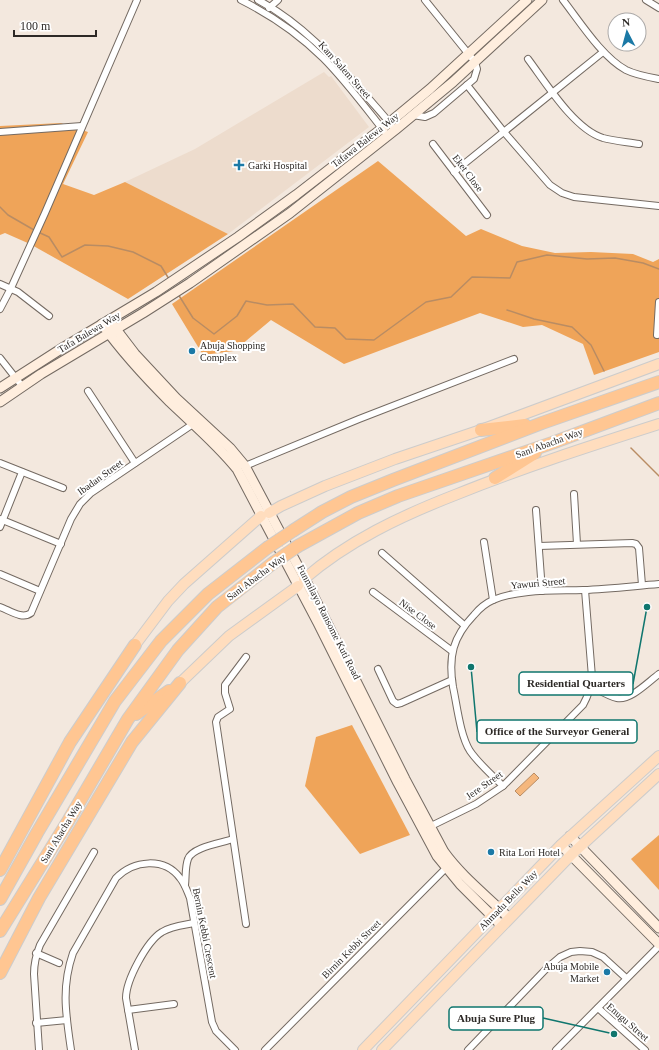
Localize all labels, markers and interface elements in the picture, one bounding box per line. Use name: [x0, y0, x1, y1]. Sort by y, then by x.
scale bar: [14, 12, 96, 38]
north arrow: [607, 12, 647, 52]
text: N: [621, 16, 631, 28]
text: 100 m: [20, 19, 51, 33]
street label: Kam Salem Street: [317, 39, 374, 101]
street label: Tafawa Balewa Way: [329, 110, 401, 170]
street label: Eket Close: [450, 152, 486, 194]
marker: Garki Hospital: [233, 159, 245, 171]
place label: Garki Hospital: [248, 160, 307, 171]
street label: Tafa Balewa Way: [56, 309, 122, 355]
place label: Abuja Shopping Complex: [200, 340, 265, 363]
marker: Abuja Shopping Complex: [187, 346, 197, 356]
street label: Sani Abacha Way: [514, 426, 584, 460]
street label: Ibadan Street: [75, 457, 125, 497]
street label: Sani Abacha Way: [224, 551, 288, 603]
street label: Funmilayo Ransome Kuti Road: [295, 563, 363, 681]
street label: Yawuri Street: [510, 575, 566, 591]
street label: Nise Close: [397, 596, 439, 632]
callout: Residential Quarters: [519, 672, 633, 695]
text: Residential Quarters: [527, 677, 626, 689]
callout: Office of the Surveyor General: [477, 720, 637, 743]
text: Office of the Surveyor General: [485, 725, 629, 737]
street label: Jere Street: [464, 768, 505, 802]
street label: Sani Abacha Way: [38, 799, 84, 865]
marker: Rita Lori Hotel: [486, 847, 496, 857]
place label: Rita Lori Hotel: [499, 847, 560, 858]
street label: Ahmadu Bello Way: [477, 868, 539, 932]
street label: Bernin Kebbi Crescent: [191, 887, 219, 979]
street label: Birnin Kebbi Street: [319, 917, 383, 981]
place label: Abuja Mobile Market: [543, 961, 600, 984]
marker: Abuja Mobile Market: [602, 967, 612, 977]
street label: Enugu Street: [605, 1001, 651, 1043]
callout: Abuja Sure Plug: [449, 1007, 543, 1030]
text: Abuja Sure Plug: [457, 1012, 536, 1024]

